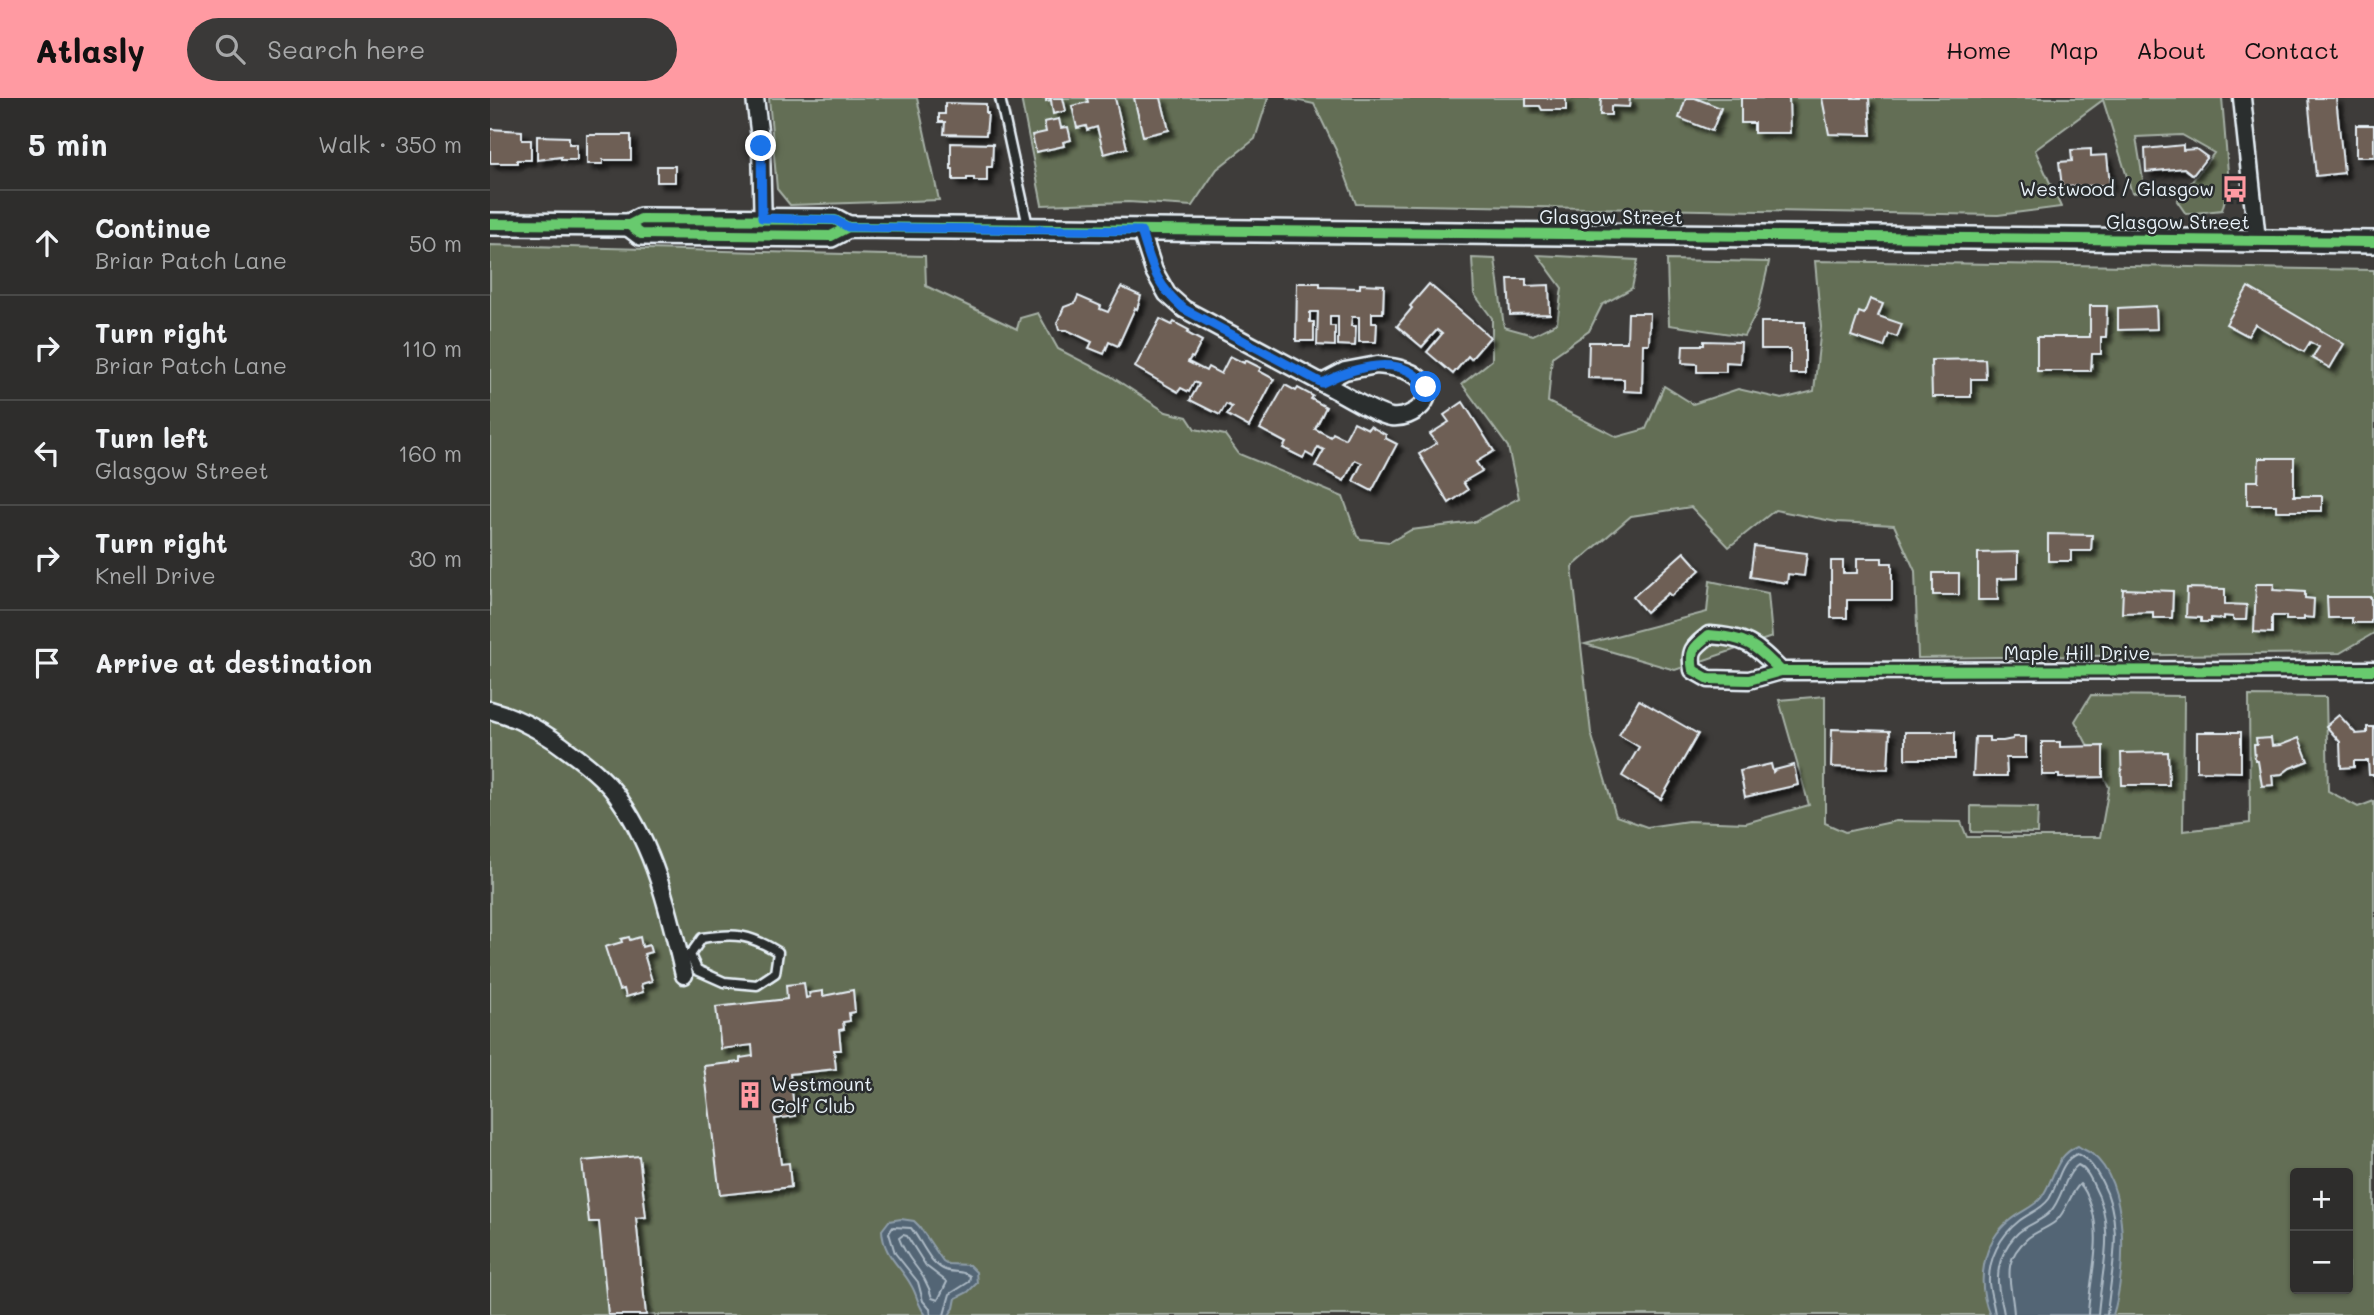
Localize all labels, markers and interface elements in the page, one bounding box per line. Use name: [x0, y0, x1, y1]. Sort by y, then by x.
search box: [187, 18, 677, 81]
text: Atlasly: [35, 28, 145, 71]
icon: search: [211, 30, 249, 68]
text: Search here: [267, 32, 425, 66]
text: Home: [1946, 34, 2011, 65]
text: Map: [2049, 34, 2098, 65]
text: About: [2136, 34, 2206, 65]
text: Contact: [2244, 34, 2339, 65]
text: 5 min: [28, 124, 108, 164]
text: Walk · 350 m: [318, 129, 462, 159]
route end: [745, 130, 776, 161]
bus stop icon: Westwood / Glasgow: [2220, 174, 2250, 204]
place label: Westwood / Glasgow: [2020, 176, 2214, 201]
street label: Glasgow Street: [1539, 204, 1683, 229]
street label: Glasgow Street: [2106, 209, 2250, 234]
text: Continue: [95, 211, 211, 245]
icon: ahead: [28, 224, 66, 262]
text: 50 m: [409, 228, 462, 258]
text: Briar Patch Lane: [95, 245, 287, 275]
text: Turn right: [95, 316, 228, 350]
icon: right: [28, 329, 66, 367]
text: 110 m: [402, 333, 462, 363]
text: Briar Patch Lane: [95, 350, 287, 380]
route start: [1410, 371, 1441, 402]
text: Turn left: [95, 421, 208, 455]
icon: left: [28, 434, 66, 472]
text: 160 m: [398, 438, 462, 468]
text: Glasgow Street: [95, 455, 269, 485]
text: Turn right: [95, 526, 228, 560]
icon: right: [28, 539, 66, 577]
text: 30 m: [409, 543, 462, 573]
text: Knell Drive: [95, 560, 216, 590]
street label: Maple Hill Drive: [2004, 640, 2150, 665]
icon: arrive: [28, 644, 66, 682]
text: Arrive at destination: [95, 646, 372, 680]
place label: Westmount Golf Club: [771, 1071, 873, 1118]
building icon: Westmount Golf Club: [735, 1080, 765, 1110]
map controls: [2290, 1168, 2353, 1294]
button: +: [2290, 1168, 2353, 1231]
button: −: [2290, 1231, 2353, 1294]

